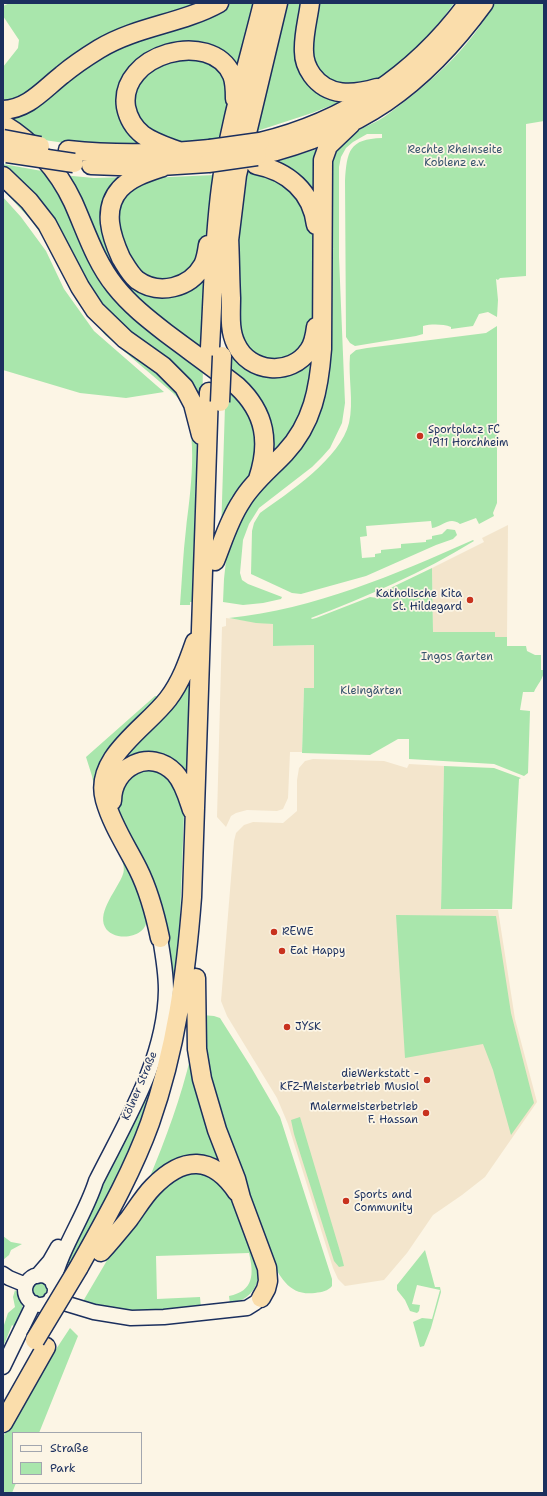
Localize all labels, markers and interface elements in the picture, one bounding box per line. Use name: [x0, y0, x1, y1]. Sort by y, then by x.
park label: Rechte Rheinseite Koblenz e.v.: [408, 143, 502, 169]
place label: Sportplatz FC 1911 Horchheim: [428, 423, 508, 449]
marker: Sportplatz FC 1911 Horchheim: [415, 431, 425, 441]
place label: Katholische Kita St. Hildegard: [376, 587, 462, 613]
marker: Katholische Kita St. Hildegard: [465, 595, 475, 605]
park label: Ingos Garten: [421, 650, 493, 664]
park label: Kleingärten: [340, 684, 402, 698]
place label: REWE: [282, 925, 314, 939]
marker: REWE: [269, 927, 279, 937]
place label: Eat Happy: [290, 944, 345, 958]
marker: Eat Happy: [277, 946, 287, 956]
place label: JYSK: [295, 1020, 321, 1034]
marker: JYSK: [282, 1022, 292, 1032]
street label: Kölner Straße: [120, 1049, 160, 1123]
place label: dieWerkstatt - KFZ-Meisterbetrieb Musiol: [280, 1067, 419, 1093]
marker: dieWerkstatt - KFZ-Meisterbetrieb Musiol: [422, 1075, 432, 1085]
place label: Malermeisterbetrieb F. Hassan: [310, 1100, 418, 1126]
marker: Malermeisterbetrieb F. Hassan: [421, 1108, 431, 1118]
place label: Sports and Community: [354, 1188, 413, 1214]
marker: Sports and Community: [341, 1196, 351, 1206]
legend: [12, 1432, 142, 1484]
text: Straße: [50, 1440, 89, 1456]
text: Park: [50, 1460, 76, 1476]

